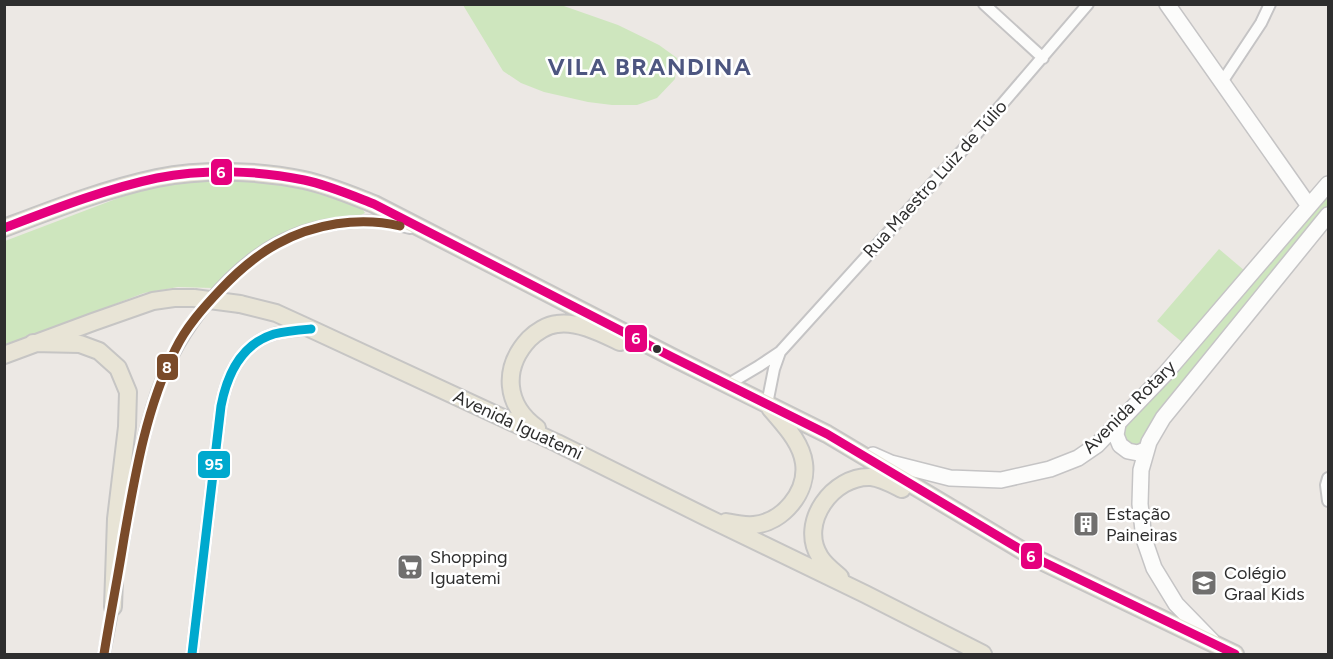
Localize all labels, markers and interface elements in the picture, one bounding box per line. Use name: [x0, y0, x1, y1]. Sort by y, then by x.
district label: VILA BRANDINA: [548, 52, 752, 81]
street label: Rua Maestro Luiz de Túlio: [858, 96, 1012, 262]
line badge: 6: [210, 158, 233, 186]
text: 6: [216, 163, 226, 182]
line badge: 6: [624, 324, 648, 353]
text: 6: [631, 329, 641, 348]
unlabelled marker: [651, 343, 663, 355]
line badge: 8: [156, 353, 179, 381]
street label: Avenida Rotary: [1078, 356, 1180, 458]
text: 8: [162, 358, 172, 377]
street label: Avenida Iguatemi: [450, 385, 586, 465]
line badge: 95: [197, 450, 231, 479]
text: 95: [205, 455, 223, 474]
place label: Estação Paineiras: [1106, 503, 1177, 546]
building icon: Estação Paineiras: [1071, 509, 1101, 539]
line badge: 6: [1020, 542, 1043, 570]
place label: Shopping Iguatemi: [430, 546, 508, 589]
text: 6: [1026, 547, 1036, 566]
supermarket icon: Shopping Iguatemi: [395, 552, 425, 582]
place label: Colégio Graal Kids: [1224, 562, 1305, 605]
school or university icon: Colégio Graal Kids: [1189, 568, 1219, 598]

